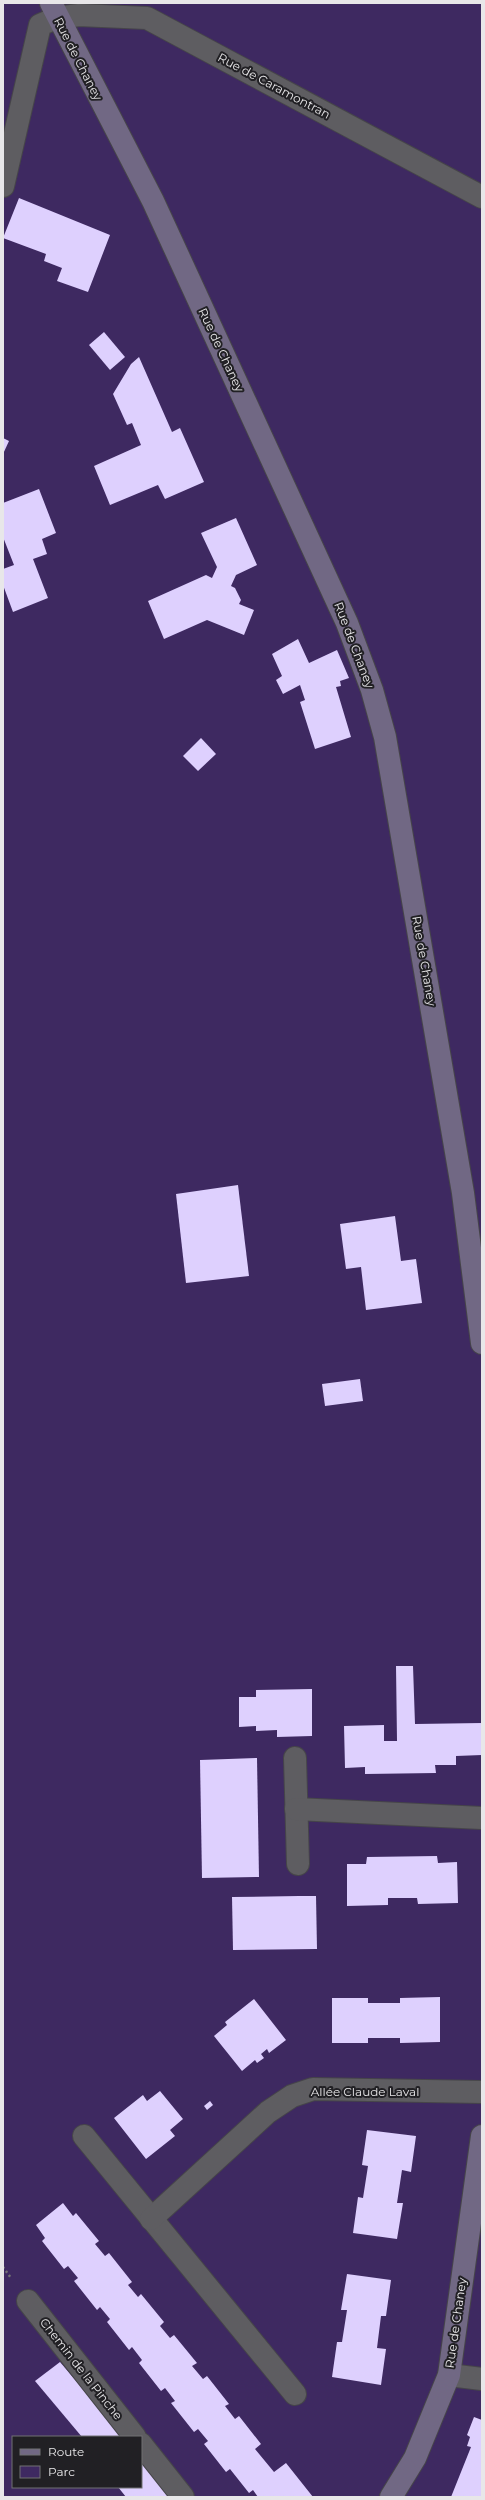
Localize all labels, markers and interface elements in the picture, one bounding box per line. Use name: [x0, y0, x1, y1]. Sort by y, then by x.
street label: Rue de Chaney: [51, 15, 106, 103]
street label: Rue de Caramontran: [215, 50, 333, 122]
street label: Rue de Chaney: [195, 305, 248, 395]
street label: Rue de Chaney: [331, 600, 378, 691]
street label: Rue de Chaney: [409, 915, 440, 1008]
street label: Allée Claude Laval: [311, 2084, 419, 2099]
street label: Rue de Chaney: [442, 2276, 469, 2369]
street label: Chemin de la Pinche: [37, 2315, 126, 2423]
legend: [12, 2436, 142, 2488]
text: Route: [48, 2444, 84, 2459]
text: Parc: [48, 2464, 75, 2479]

